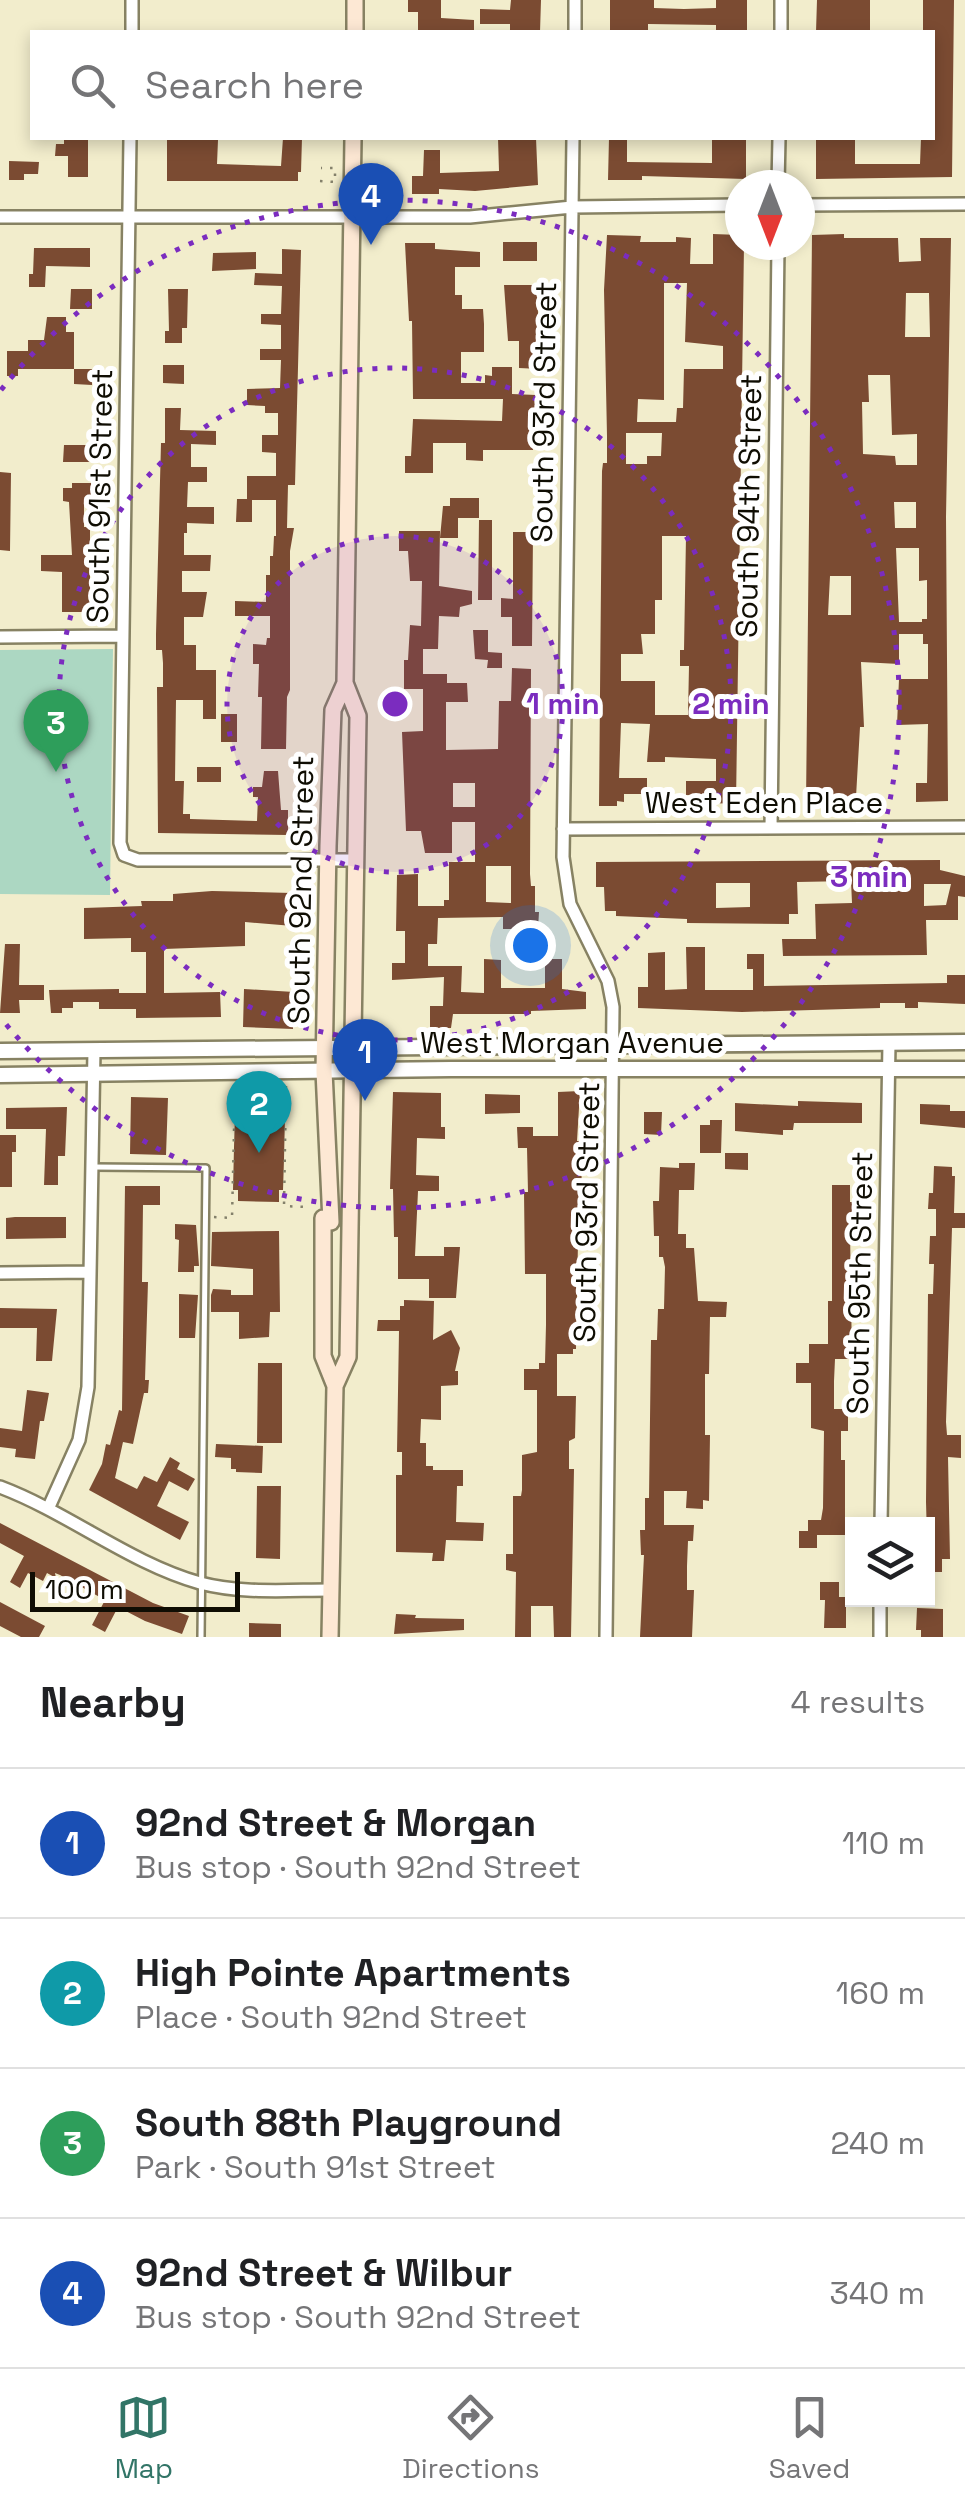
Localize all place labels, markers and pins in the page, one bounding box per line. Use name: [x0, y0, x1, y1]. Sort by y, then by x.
pin: 4: [338, 162, 404, 245]
centre of rings: [377, 686, 413, 722]
pin: 3: [23, 690, 88, 772]
pin: 1: [332, 1018, 398, 1101]
pin: 2: [226, 1070, 292, 1153]

